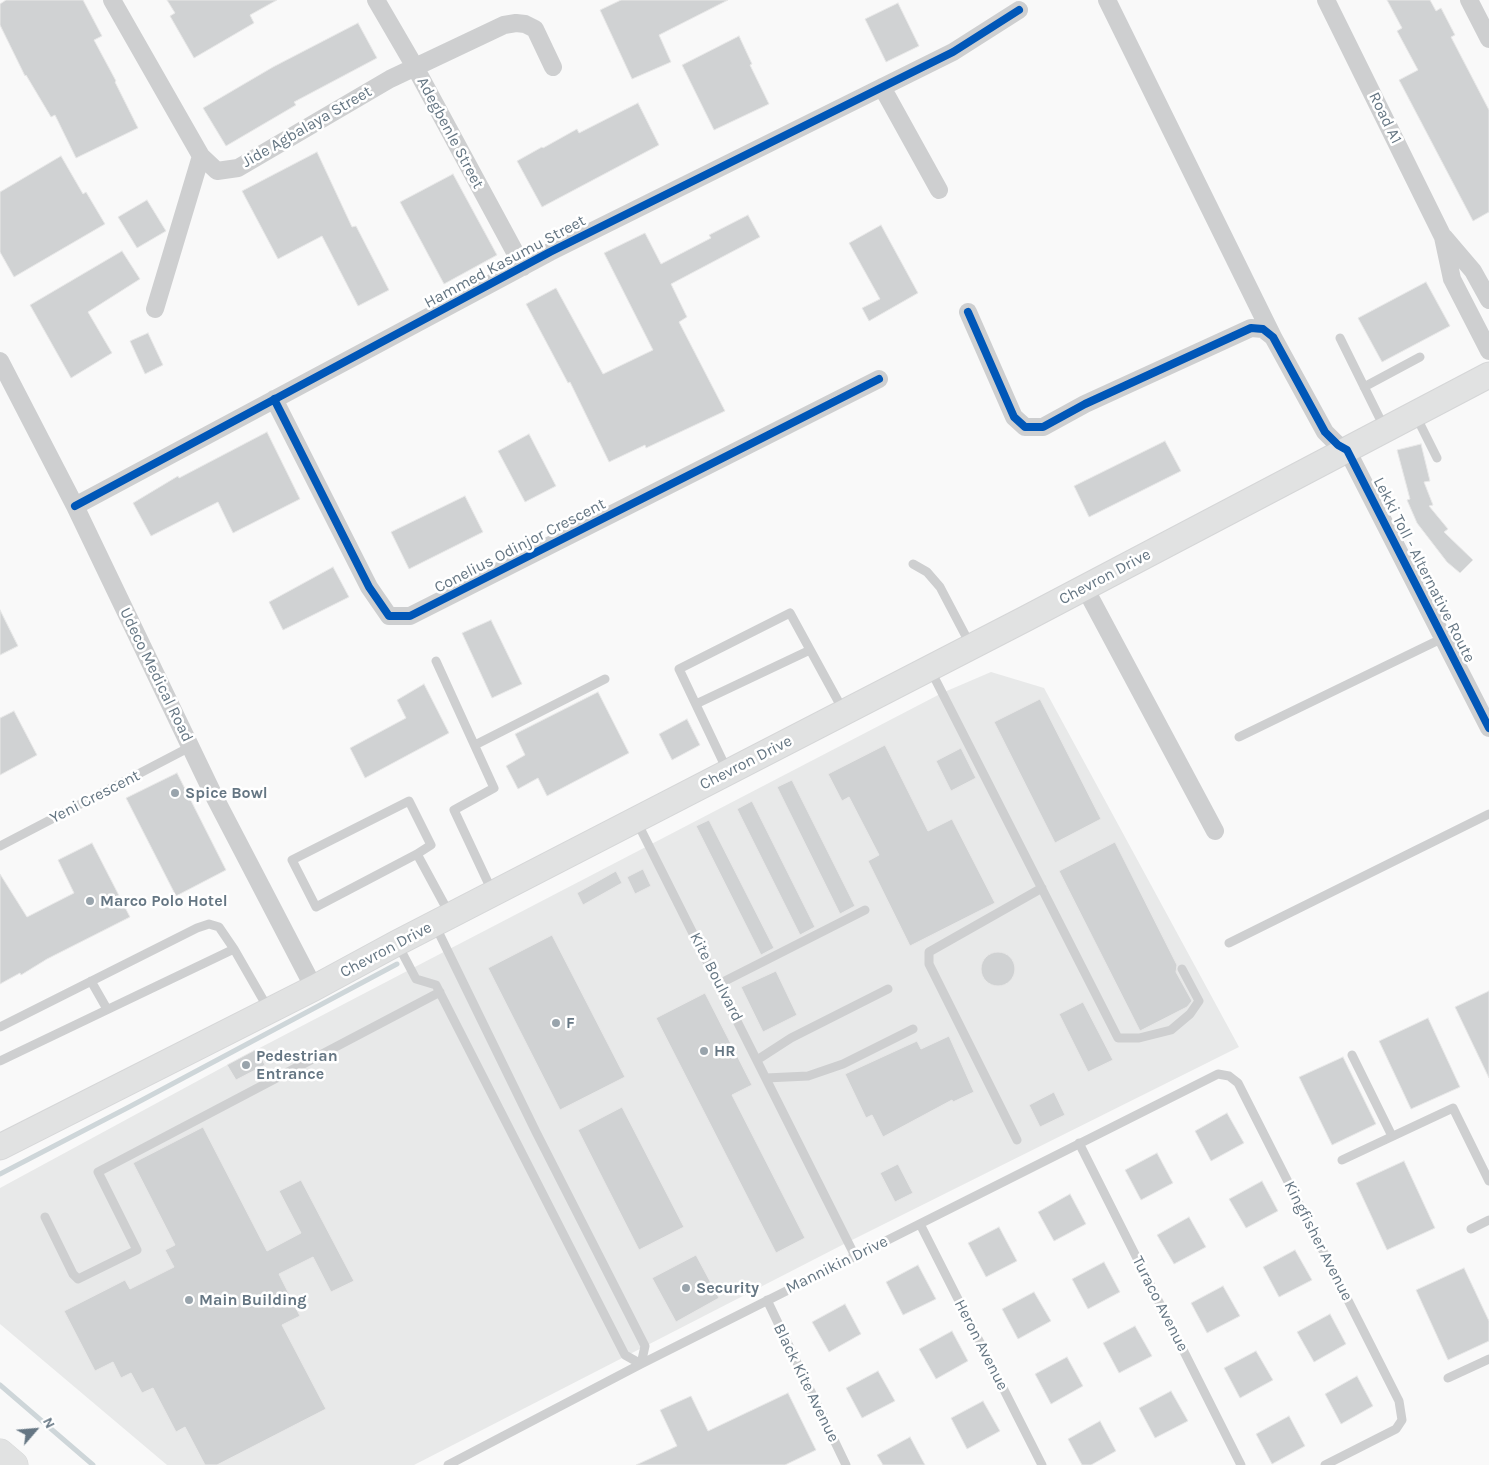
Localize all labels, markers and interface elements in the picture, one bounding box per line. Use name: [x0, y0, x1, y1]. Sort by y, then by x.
street label: Adegbenle Street: [412, 74, 488, 192]
street label: Jide Agbalaya Street: [239, 82, 375, 172]
street label: Road A1: [1364, 89, 1406, 147]
street label: Hammed Kasumu Street: [421, 211, 589, 313]
street label: Lekki Toll - Alternative Route: [1369, 474, 1479, 666]
street label: Conelius Odinjor Crescent: [431, 494, 609, 598]
street label: Chevron Drive: [1056, 545, 1154, 609]
street label: Udeco Medical Road: [115, 605, 197, 745]
street label: Chevron Drive: [697, 732, 795, 794]
street label: Yeni Crescent: [47, 766, 143, 828]
place label: Spice Bowl: [185, 783, 268, 803]
marker: Spice Bowl: [169, 787, 181, 799]
place label: Marco Polo Hotel: [100, 891, 228, 911]
marker: Marco Polo Hotel: [84, 895, 96, 907]
street label: Chevron Drive: [337, 918, 435, 982]
street label: Kite Boulvard: [685, 929, 747, 1025]
place label: F: [566, 1013, 575, 1033]
marker: F: [550, 1017, 562, 1029]
place label: HR: [714, 1041, 736, 1061]
marker: HR: [698, 1045, 710, 1057]
place label: Pedestrian Entrance: [256, 1046, 338, 1084]
marker: Pedestrian Entrance: [240, 1059, 252, 1071]
street label: Kingfisher Avenue: [1279, 1178, 1357, 1304]
street label: Mannikin Drive: [783, 1232, 891, 1298]
street label: Turaco Avenue: [1128, 1253, 1192, 1355]
place label: Security: [696, 1278, 759, 1298]
marker: Security: [680, 1282, 692, 1294]
place label: Main Building: [199, 1290, 306, 1310]
marker: Main Building: [183, 1294, 195, 1306]
street label: Heron Avenue: [950, 1296, 1012, 1394]
street label: Black Kite Avenue: [769, 1321, 843, 1445]
north arrow: [10, 1405, 60, 1455]
text: N: [39, 1415, 59, 1431]

